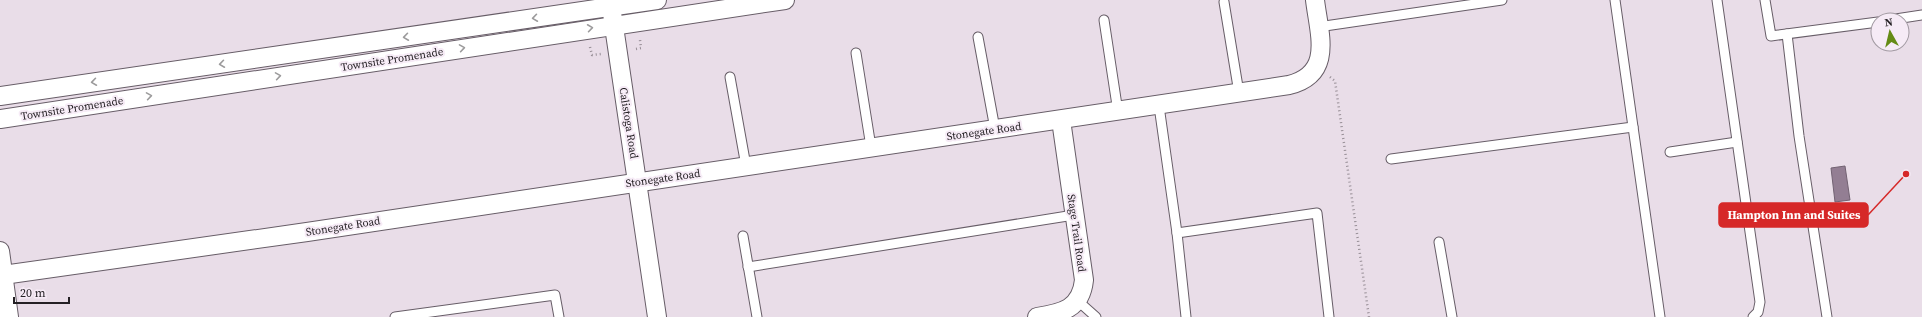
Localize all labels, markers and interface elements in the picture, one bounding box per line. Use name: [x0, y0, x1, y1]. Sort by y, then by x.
north arrow: [1870, 12, 1910, 52]
one-way arrow: [532, 13, 538, 22]
text: N: [1884, 15, 1894, 31]
one-way arrow: [587, 24, 593, 33]
one-way arrow: [403, 32, 409, 41]
street label: Townsite Promenade: [340, 44, 445, 75]
one-way arrow: [458, 44, 465, 53]
one-way arrow: [219, 59, 225, 68]
one-way arrow: [275, 73, 281, 81]
one-way arrow: [91, 77, 97, 86]
street label: Calistoga Road: [615, 86, 642, 161]
one-way arrow: [146, 92, 152, 101]
street label: Townsite Promenade: [20, 93, 125, 124]
street label: Stonegate Road: [946, 119, 1023, 144]
street label: Stonegate Road: [625, 166, 702, 191]
street label: Stage Trail Road: [1064, 193, 1090, 274]
callout: Hampton Inn and Suites: [1719, 203, 1868, 227]
text: Hampton Inn and Suites: [1727, 207, 1861, 223]
street label: Stonegate Road: [305, 213, 382, 240]
scale bar: [14, 279, 69, 305]
text: 20 m: [20, 285, 46, 301]

